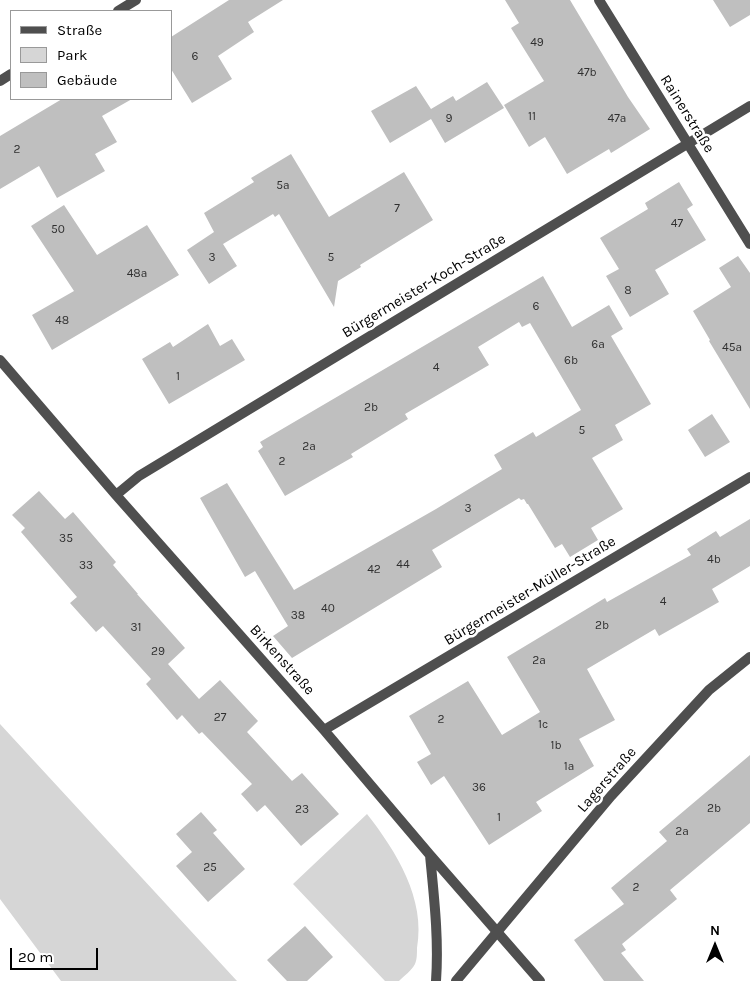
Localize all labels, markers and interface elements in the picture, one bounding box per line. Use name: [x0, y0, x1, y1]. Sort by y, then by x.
legend: [10, 10, 172, 100]
text: Straße: [57, 21, 102, 39]
house number: 49: [530, 36, 544, 50]
text: Park: [57, 46, 87, 64]
house number: 6: [192, 50, 198, 64]
house number: 47b: [577, 66, 597, 80]
text: Gebäude: [57, 71, 117, 89]
street label: Rainerstraße: [656, 72, 718, 156]
house number: 11: [528, 110, 536, 124]
house number: 9: [446, 112, 452, 126]
house number: 47a: [608, 112, 626, 126]
house number: 2: [14, 143, 20, 157]
house number: 5a: [276, 179, 290, 193]
house number: 7: [394, 202, 400, 216]
house number: 47: [671, 217, 683, 231]
house number: 50: [51, 223, 65, 237]
street label: Bürgermeister-Koch-Straße: [339, 230, 509, 342]
house number: 3: [208, 251, 216, 265]
house number: 5: [328, 251, 334, 265]
house number: 48a: [127, 267, 147, 281]
house number: 8: [624, 284, 632, 298]
house number: 6: [533, 300, 539, 314]
house number: 48: [55, 314, 69, 328]
house number: 6a: [591, 338, 605, 352]
house number: 45a: [722, 341, 742, 355]
house number: 6b: [564, 354, 578, 368]
house number: 4: [433, 361, 439, 375]
house number: 1: [176, 370, 180, 384]
house number: 2b: [364, 401, 378, 415]
house number: 5: [579, 424, 585, 438]
house number: 2a: [302, 440, 316, 454]
house number: 2: [279, 455, 285, 469]
house number: 3: [464, 502, 472, 516]
house number: 35: [59, 532, 73, 546]
street label: Bürgermeister-Müller-Straße: [441, 533, 619, 649]
house number: 4b: [707, 553, 721, 567]
house number: 44: [396, 558, 410, 572]
house number: 33: [79, 559, 93, 573]
house number: 42: [367, 563, 381, 577]
house number: 4: [660, 595, 666, 609]
house number: 40: [321, 602, 335, 616]
house number: 38: [291, 609, 305, 623]
house number: 2b: [595, 619, 609, 633]
house number: 31: [130, 621, 142, 635]
street label: Birkenstraße: [246, 621, 318, 699]
house number: 29: [151, 645, 165, 659]
house number: 2a: [532, 654, 546, 668]
house number: 27: [214, 711, 226, 725]
house number: 2: [438, 713, 444, 727]
house number: 1c: [538, 718, 548, 732]
house number: 1b: [550, 739, 562, 753]
street label: Lagerstraße: [574, 744, 640, 816]
house number: 1a: [564, 760, 574, 774]
house number: 36: [472, 781, 486, 795]
house number: 2b: [707, 802, 721, 816]
house number: 23: [295, 803, 309, 817]
house number: 1: [497, 811, 501, 825]
house number: 2a: [675, 825, 689, 839]
house number: 25: [203, 861, 217, 875]
house number: 2: [633, 881, 639, 895]
north arrow: [690, 921, 740, 971]
text: N: [710, 922, 720, 939]
scale bar: [12, 938, 100, 970]
text: 20 m: [18, 948, 53, 966]

